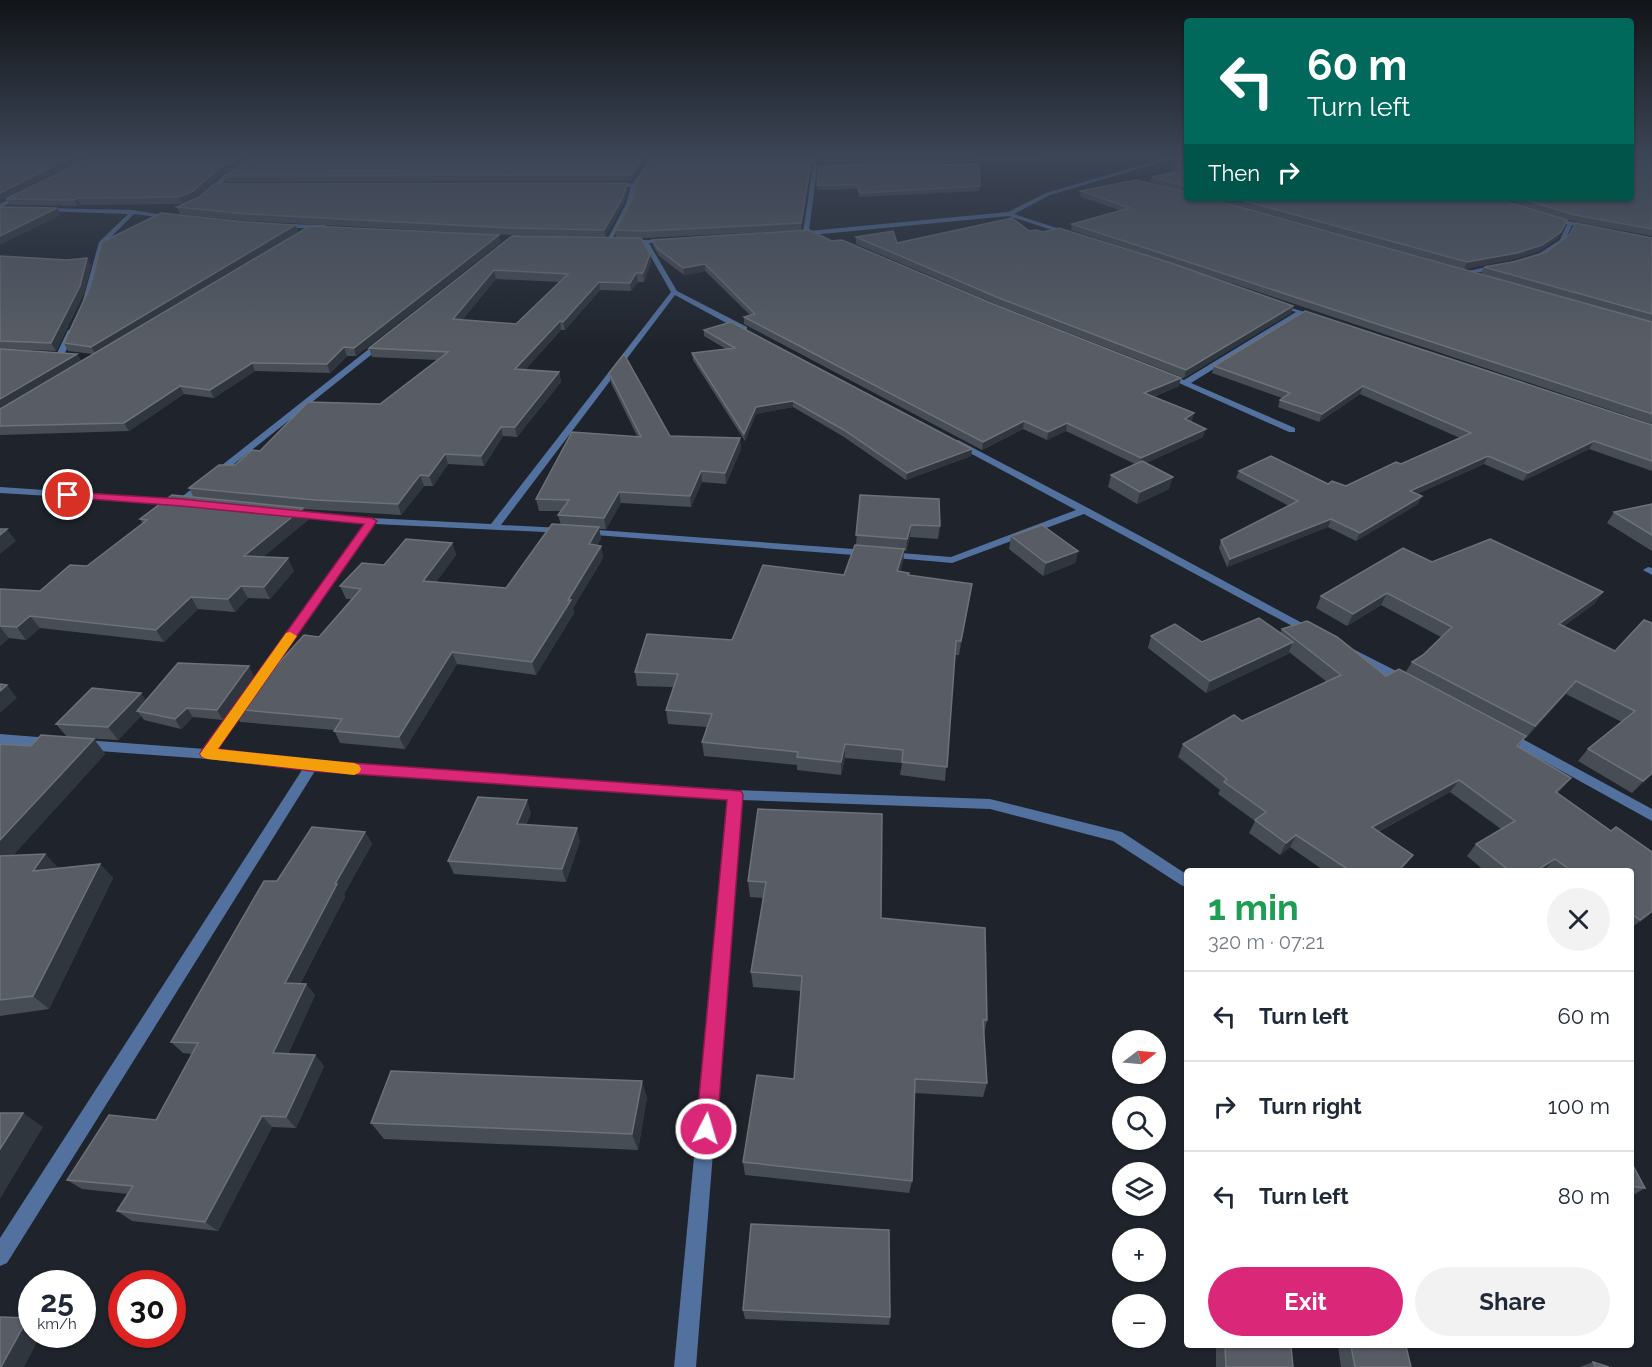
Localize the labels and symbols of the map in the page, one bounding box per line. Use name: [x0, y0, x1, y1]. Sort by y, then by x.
pin: [42, 469, 93, 520]
north arrow: [1112, 1030, 1166, 1084]
position arrow: [674, 1097, 738, 1161]
speed limit sign: 30: [108, 1270, 186, 1348]

